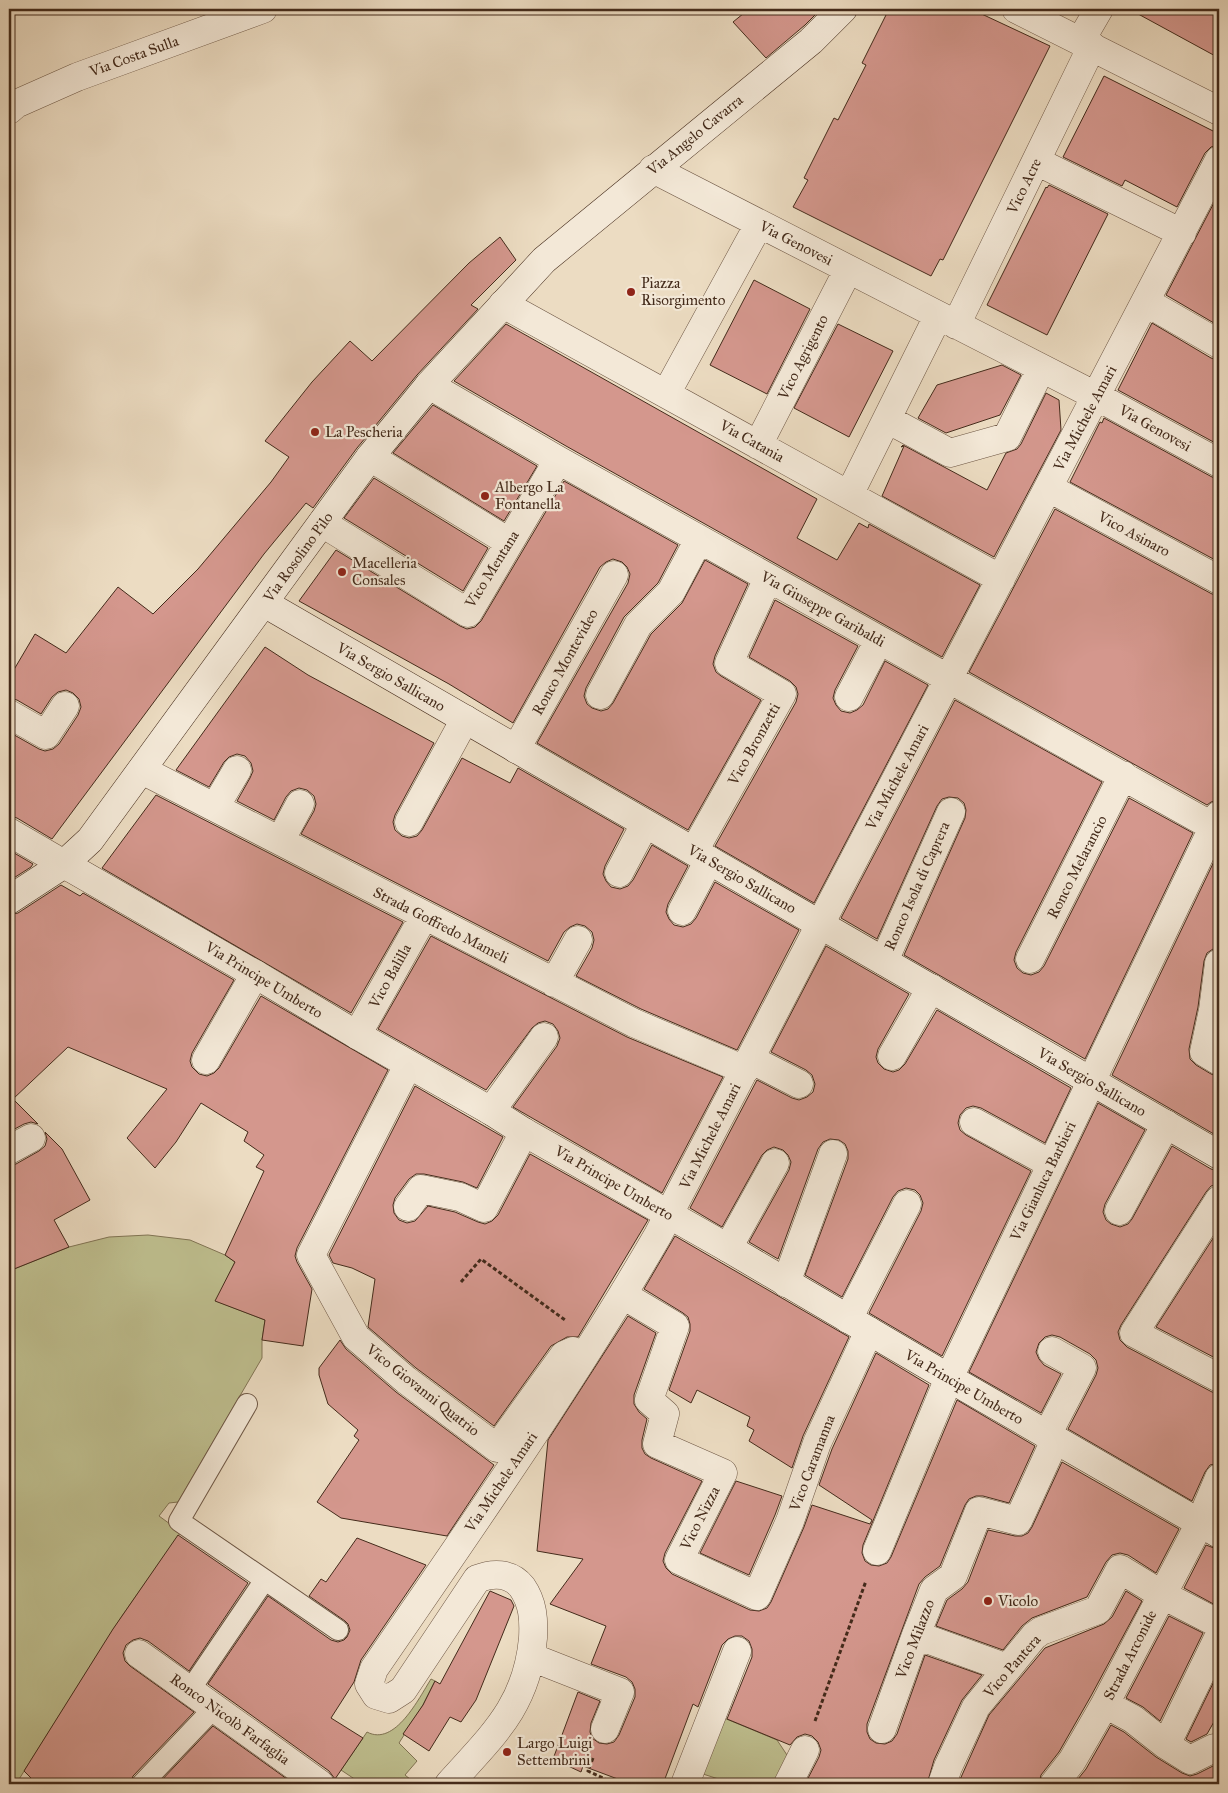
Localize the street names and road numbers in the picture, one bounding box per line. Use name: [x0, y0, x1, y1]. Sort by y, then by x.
street label: Via Costa Sulla: [86, 31, 182, 81]
street label: Via Angelo Cavarra: [643, 90, 747, 180]
street label: Vico Acre: [1002, 155, 1045, 218]
street label: Via Genovesi: [755, 216, 836, 269]
street label: Vico Agrigento: [773, 311, 832, 403]
street label: Via Michele Amari: [1049, 362, 1120, 475]
street label: Via Genovesi: [1115, 400, 1194, 455]
street label: Via Catania: [716, 415, 788, 466]
street label: Vico Asinaro: [1094, 507, 1173, 561]
street label: Via Rosolino Pilo: [259, 508, 337, 606]
street label: Vico Mentana: [461, 527, 523, 612]
street label: Via Giuseppe Garibaldi: [757, 567, 888, 651]
street label: Ronco Montevideo: [528, 605, 602, 718]
street label: Via Sergio Sallicano: [333, 638, 449, 715]
street label: Vico Bronzetti: [724, 700, 784, 789]
street label: Via Michele Amari: [861, 721, 932, 834]
street label: Ronco Melarancio: [1043, 812, 1111, 922]
street label: Ronco Isola di Caprera: [880, 818, 954, 953]
street label: Via Sergio Sallicano: [684, 840, 800, 917]
street label: Strada Goffredo Mameli: [370, 883, 512, 967]
street label: Via Principe Umberto: [201, 937, 326, 1022]
street label: Vico Balilla: [365, 940, 415, 1012]
street label: Via Sergio Sallicano: [1034, 1043, 1150, 1120]
street label: Via Michele Amari: [675, 1080, 745, 1193]
street label: Via Gianluca Barbieri: [1006, 1118, 1080, 1245]
street label: Via Principe Umberto: [551, 1141, 677, 1224]
street label: Vico Giovanni Quatrio: [362, 1340, 484, 1440]
street label: Via Principe Umberto: [901, 1345, 1027, 1428]
street label: Vico Caramanna: [785, 1412, 839, 1515]
street label: Via Michele Amari: [460, 1429, 541, 1536]
street label: Vico Nizza: [676, 1483, 724, 1554]
street label: Vico Milazzo: [891, 1597, 938, 1682]
street label: Strada Arconide: [1100, 1607, 1160, 1703]
street label: Vico Pantera: [979, 1630, 1045, 1702]
street label: Ronco Nicolò Farfaglia: [167, 1670, 294, 1769]

